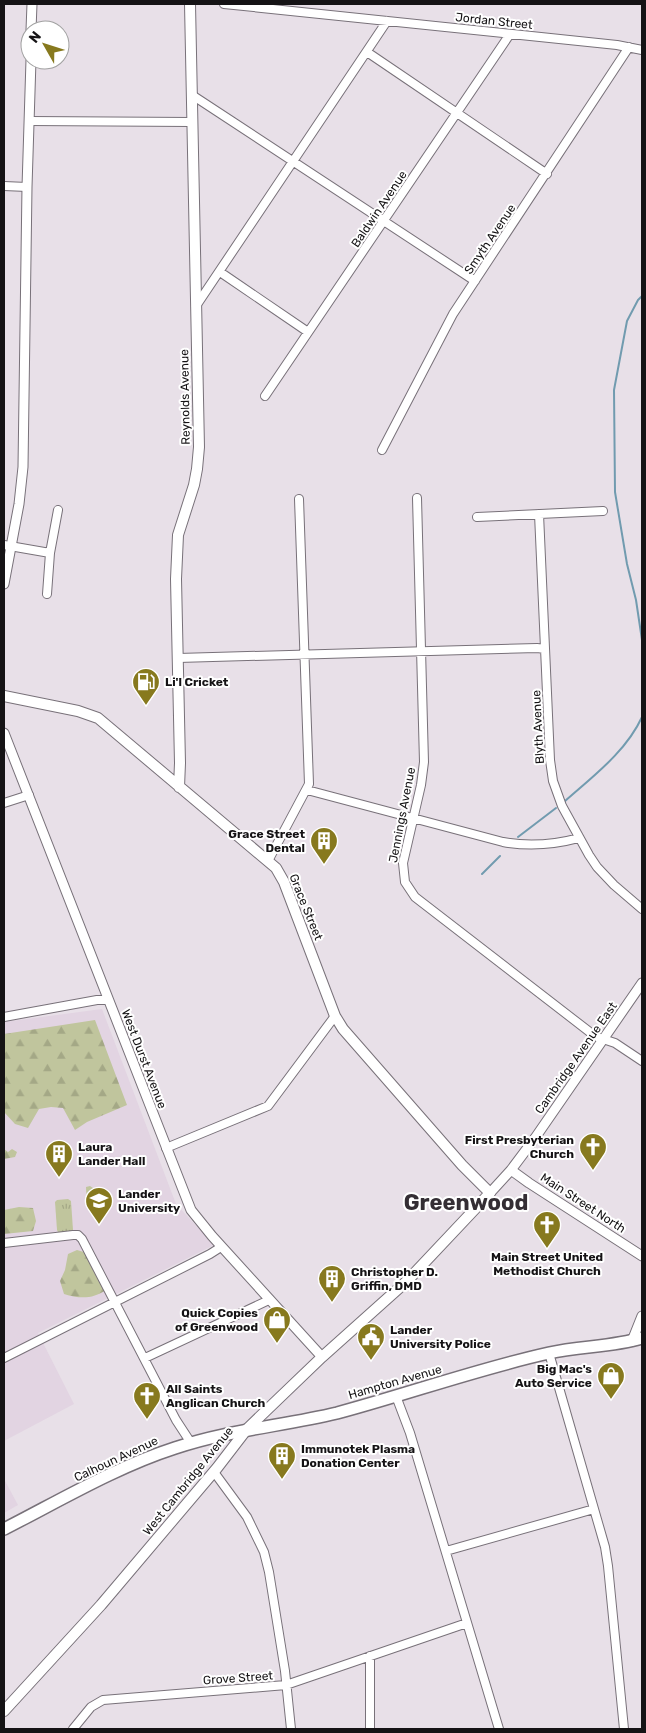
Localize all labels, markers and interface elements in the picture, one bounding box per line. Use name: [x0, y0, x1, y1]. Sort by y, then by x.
street label: Jordan Street: [455, 10, 534, 32]
north arrow: [20, 20, 70, 70]
text: N: [26, 28, 45, 46]
street label: Baldwin Avenue: [348, 168, 410, 250]
street label: Smyth Avenue: [461, 201, 519, 277]
street label: Reynolds Avenue: [177, 349, 193, 445]
fuel station icon: Li'l Cricket: [131, 667, 161, 706]
place label: Li'l Cricket: [165, 675, 229, 689]
street label: Blyth Avenue: [529, 689, 547, 764]
street label: Jennings Avenue: [386, 766, 418, 864]
building icon: Grace Street Dental: [309, 826, 339, 865]
place label: Grace Street Dental: [228, 827, 305, 855]
street label: Grace Street: [286, 872, 326, 942]
street label: Cambridge Avenue East: [532, 999, 620, 1117]
street label: West Durst Avenue: [119, 1007, 170, 1111]
church icon: First Presbyterian Church: [578, 1132, 608, 1171]
place label: First Presbyterian Church: [465, 1133, 574, 1161]
building icon: Laura Lander Hall: [44, 1139, 74, 1178]
place label: Laura Lander Hall: [78, 1140, 145, 1168]
street label: Main Street North: [538, 1170, 628, 1236]
school or university icon: Lander University: [84, 1186, 114, 1225]
place label: Lander University: [118, 1187, 180, 1215]
district label: Greenwood: [404, 1189, 528, 1216]
church icon: Main Street United Methodist Church: [532, 1210, 562, 1249]
place label: Main Street United Methodist Church: [491, 1250, 603, 1278]
building icon: Christopher D. Griffin, DMD: [317, 1264, 347, 1303]
place label: Christopher D. Griffin, DMD: [351, 1265, 438, 1293]
shop icon: Quick Copies of Greenwood: [262, 1305, 292, 1344]
place label: Quick Copies of Greenwood: [175, 1306, 258, 1334]
public building icon: Lander University Police: [356, 1322, 386, 1361]
place label: Lander University Police: [390, 1323, 491, 1351]
shop icon: Big Mac's Auto Service: [596, 1361, 626, 1400]
street label: Hampton Avenue: [347, 1362, 444, 1402]
place label: Big Mac's Auto Service: [515, 1362, 592, 1390]
church icon: All Saints Anglican Church: [132, 1381, 162, 1420]
place label: All Saints Anglican Church: [166, 1382, 266, 1410]
street label: West Cambridge Avenue: [140, 1424, 236, 1538]
street label: Calhoun Avenue: [72, 1433, 160, 1485]
building icon: Immunotek Plasma Donation Center: [267, 1441, 297, 1480]
place label: Immunotek Plasma Donation Center: [301, 1442, 415, 1470]
street label: Grove Street: [203, 1669, 274, 1687]

